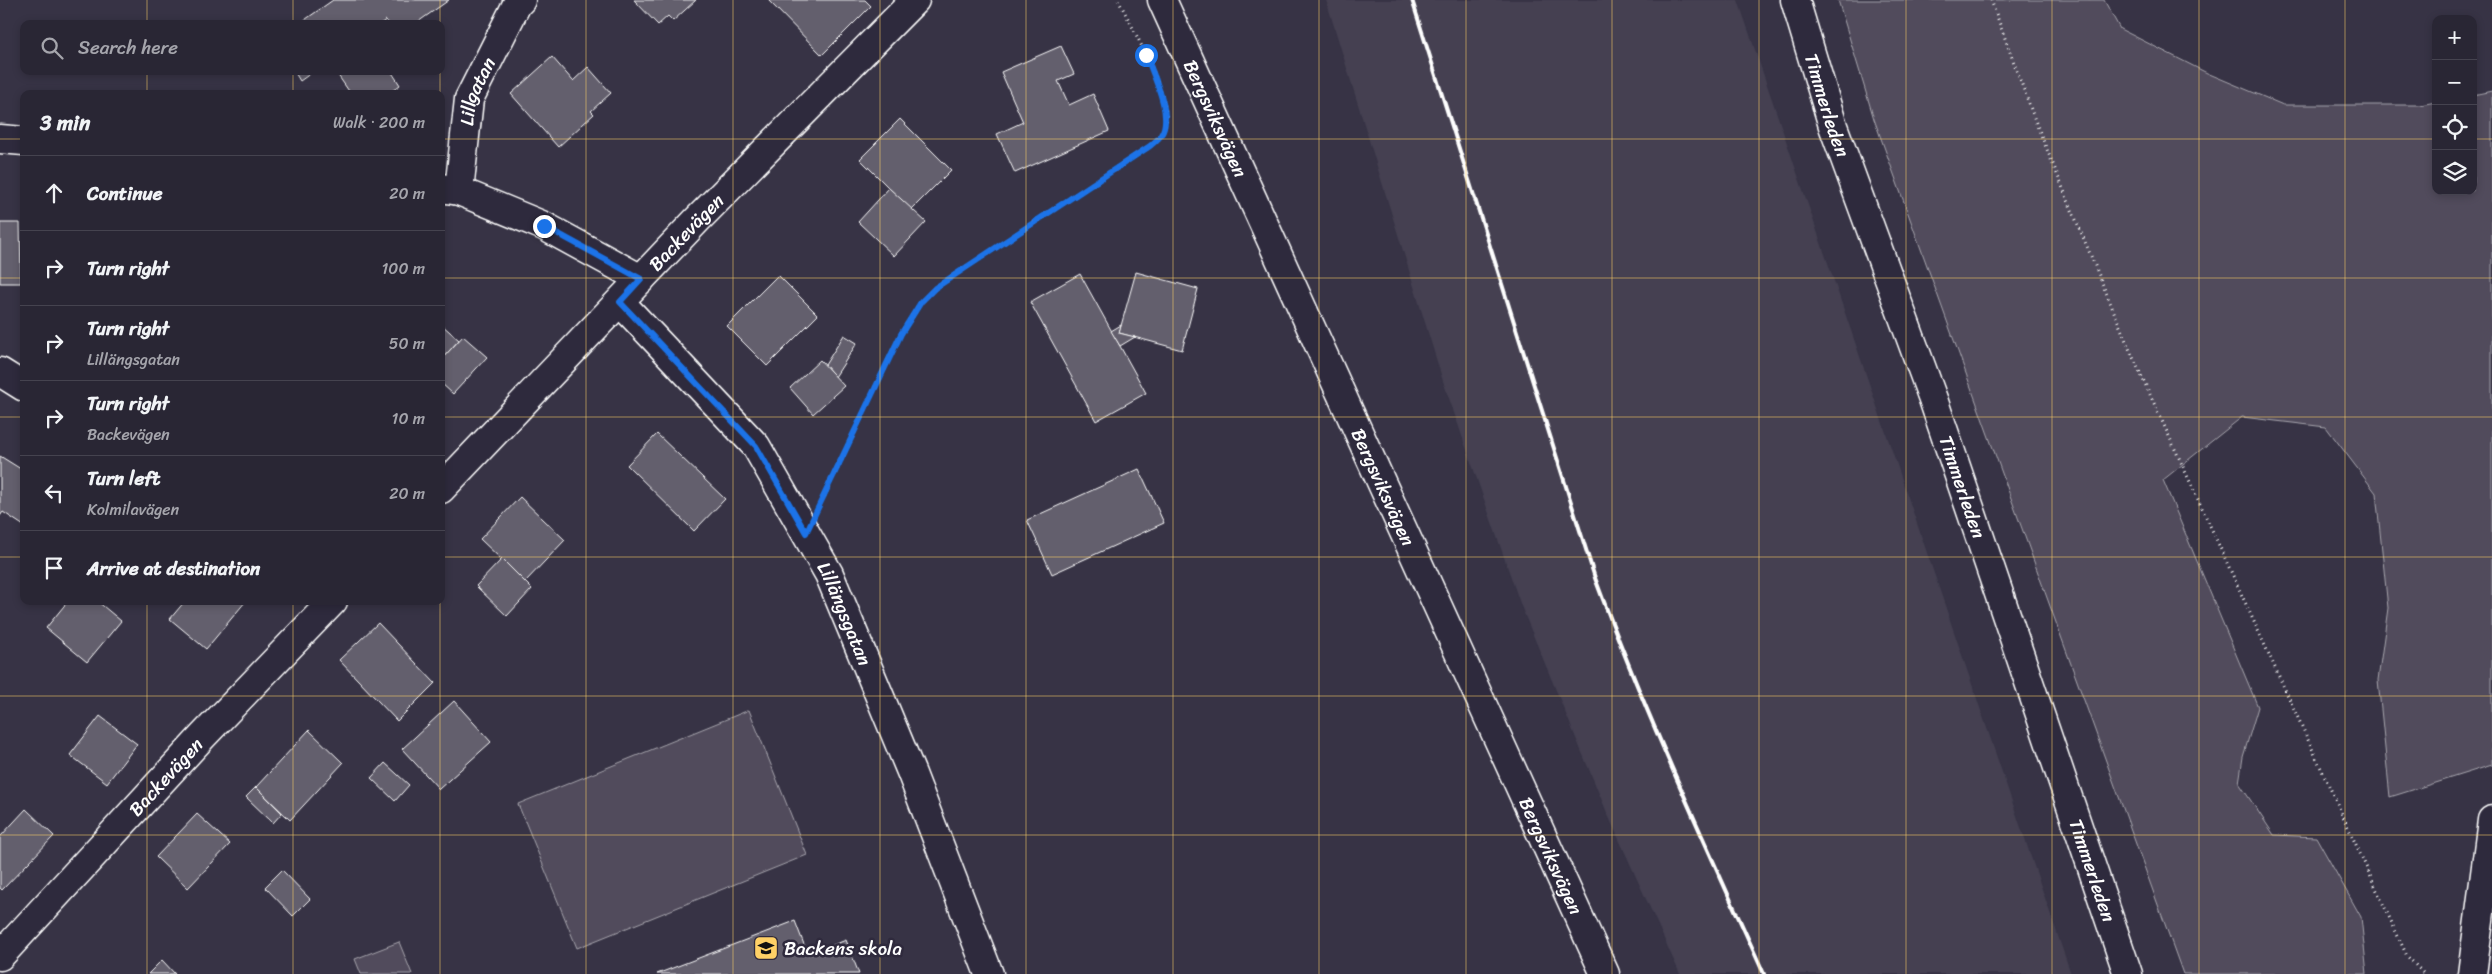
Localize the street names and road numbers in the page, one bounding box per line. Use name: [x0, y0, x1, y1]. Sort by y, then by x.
street label: Timmerleden: [1795, 49, 1859, 162]
street label: Lillgatan: [450, 51, 505, 127]
street label: Bergsviksvägen: [1174, 54, 1257, 183]
street label: Backevägen: [640, 185, 732, 279]
street label: Bergsviksvägen: [1342, 423, 1424, 552]
street label: Timmerleden: [1929, 431, 1995, 543]
street label: Lillängsgatan: [808, 555, 881, 671]
street label: Backevägen: [120, 730, 211, 824]
street label: Bergsviksvägen: [1510, 791, 1592, 920]
street label: Timmerleden: [2059, 814, 2125, 927]

